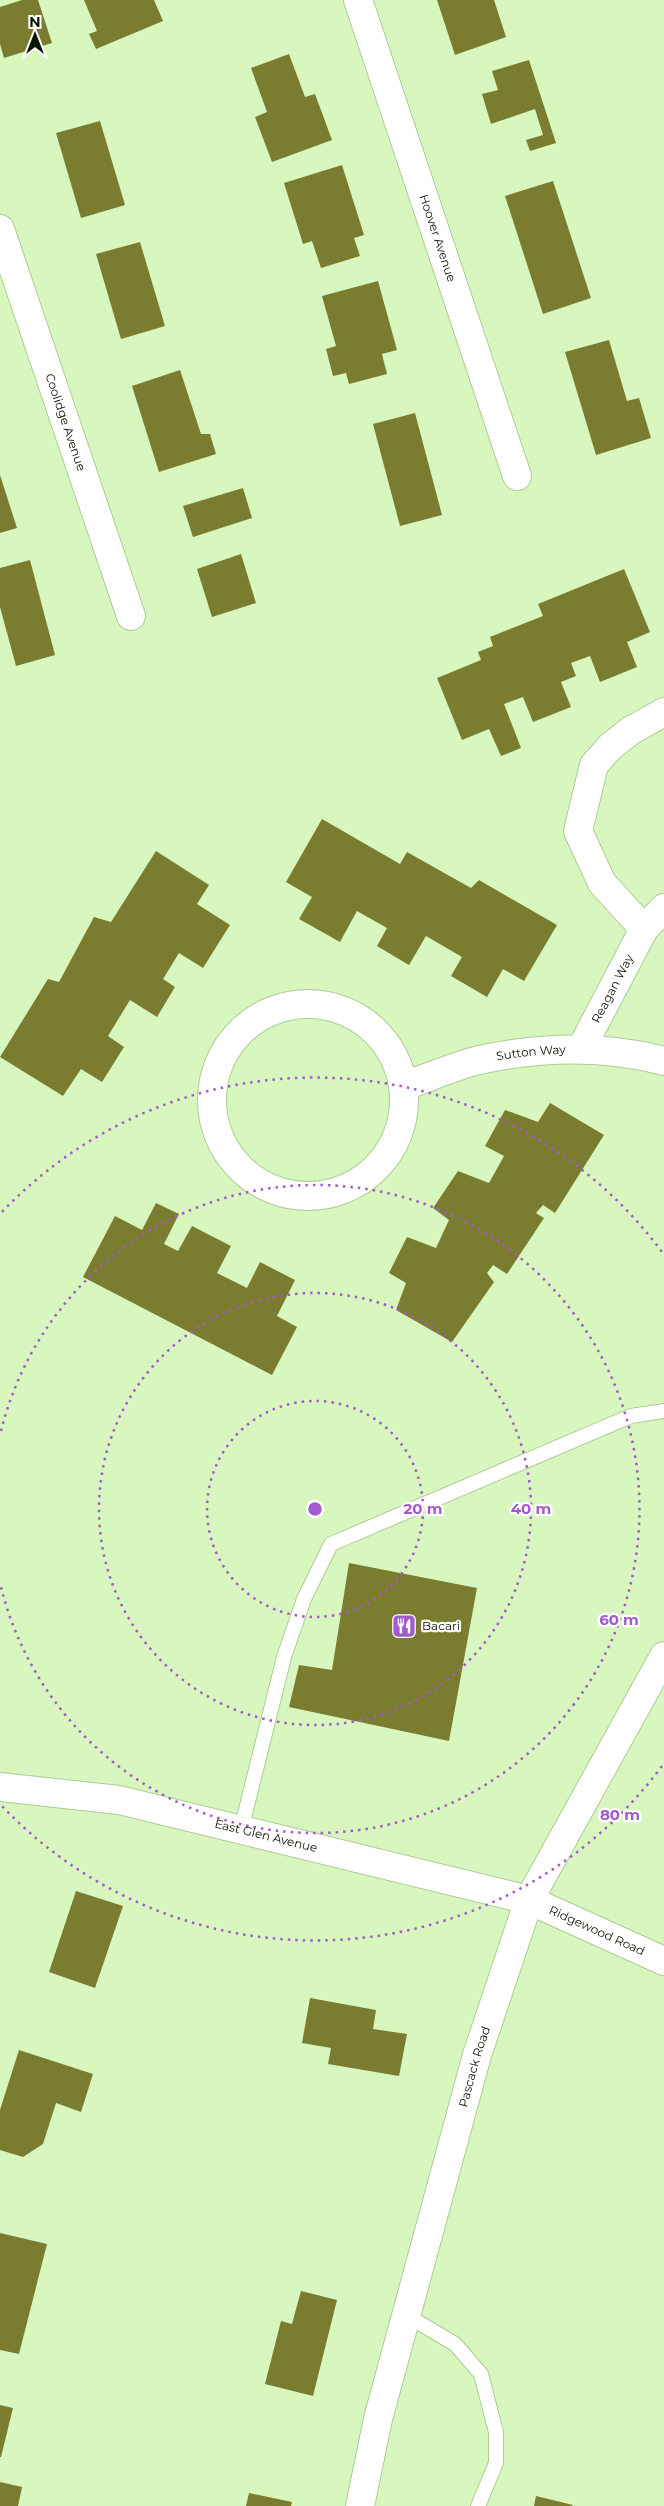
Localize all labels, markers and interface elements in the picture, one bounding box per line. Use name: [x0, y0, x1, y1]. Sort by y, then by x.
north arrow: [10, 10, 60, 60]
text: N: [29, 13, 41, 31]
street label: Hoover Avenue: [416, 192, 460, 284]
street label: Coolidge Avenue: [42, 371, 89, 473]
street label: Reagan Way: [588, 951, 637, 1025]
street label: Sutton Way: [495, 1042, 566, 1063]
text: 20 m: [403, 1499, 443, 1518]
text: 40 m: [511, 1499, 551, 1518]
centre of rings: [306, 1500, 324, 1518]
text: 60 m: [599, 1610, 639, 1629]
restaurant icon: Bacari: [391, 1613, 417, 1639]
place label: Bacari: [422, 1618, 460, 1633]
text: 80 m: [600, 1805, 640, 1824]
street label: East Glen Avenue: [213, 1816, 319, 1855]
street label: Ridgewood Road: [547, 1902, 647, 1958]
street label: Pascack Road: [455, 2024, 493, 2109]

